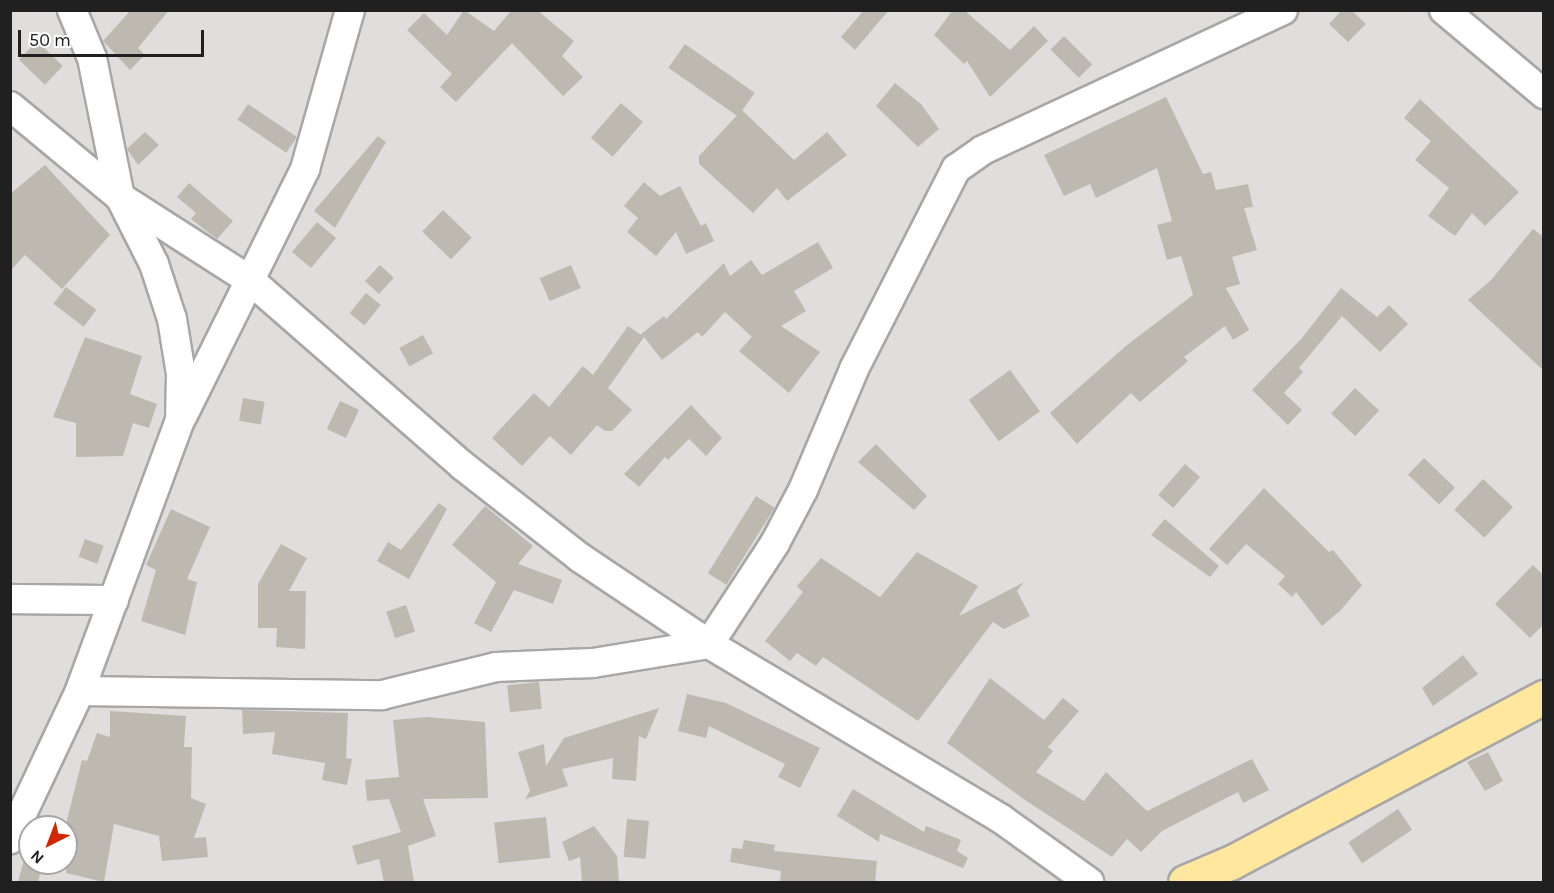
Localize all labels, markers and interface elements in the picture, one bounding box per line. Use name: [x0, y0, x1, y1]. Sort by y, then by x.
scale bar: [21, 18, 207, 56]
text: 50 m: [29, 29, 71, 51]
north arrow: [18, 815, 78, 875]
text: N: [26, 846, 48, 868]

